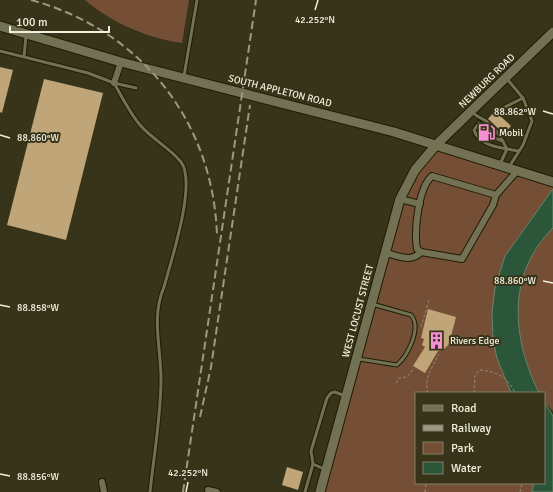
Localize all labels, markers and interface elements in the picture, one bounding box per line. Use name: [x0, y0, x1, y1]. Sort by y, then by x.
scale bar: [10, 8, 109, 34]
text: 42.252°N: [295, 14, 335, 26]
text: 100 m: [16, 15, 48, 30]
street label: NEWBURG ROAD: [457, 51, 517, 111]
street label: SOUTH APPLETON ROAD: [227, 72, 333, 110]
text: 88.862°W: [494, 106, 536, 118]
fuel station icon: Mobil: [476, 123, 496, 143]
place label: Mobil: [499, 127, 523, 139]
text: 88.860°W: [17, 132, 59, 144]
street label: WEST LOCUST STREET: [340, 263, 376, 359]
text: 88.860°W: [494, 275, 536, 287]
text: 88.858°W: [17, 302, 59, 314]
building icon: Rivers Edge: [427, 331, 447, 351]
place label: Rivers Edge: [450, 335, 499, 347]
legend: [415, 392, 545, 484]
text: Road: [451, 401, 477, 416]
text: Railway: [451, 421, 491, 436]
text: Park: [451, 441, 474, 456]
text: Water: [451, 461, 482, 476]
text: 42.252°N: [168, 467, 208, 479]
text: 88.856°W: [17, 471, 59, 483]

